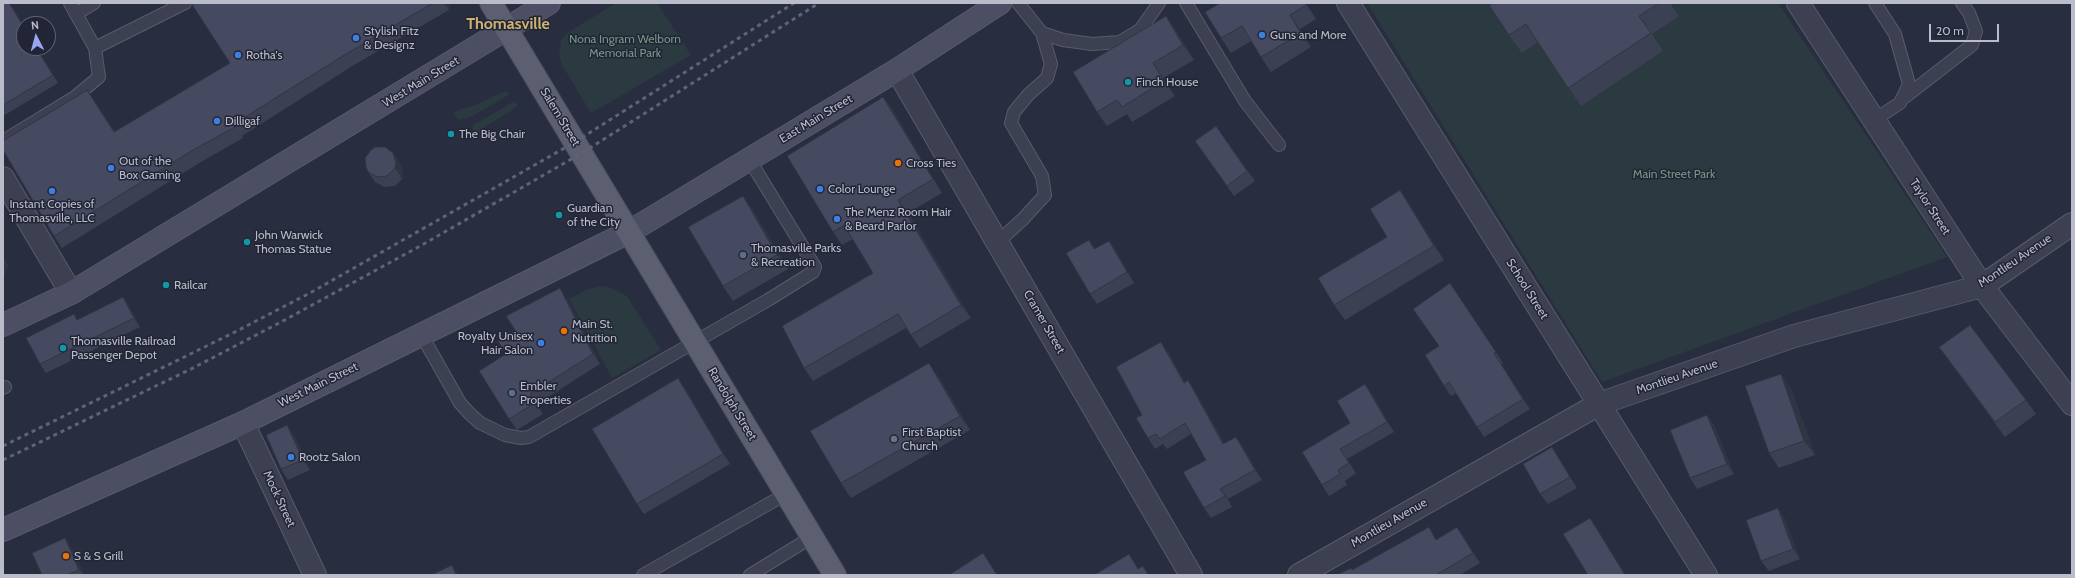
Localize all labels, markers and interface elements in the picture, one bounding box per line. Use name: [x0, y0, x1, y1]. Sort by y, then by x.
district label: Thomasville: [466, 14, 550, 34]
north arrow: [16, 16, 56, 56]
scale bar: [1931, 16, 2001, 42]
text: N: [30, 18, 39, 32]
text: 20 m: [1936, 23, 1964, 38]
place label: Stylish Fitz & Designz: [364, 24, 419, 52]
place label: Guns and More: [1270, 28, 1346, 42]
marker: Guns and More: [1257, 30, 1267, 40]
park label: Nona Ingram Welborn Memorial Park: [569, 32, 681, 60]
marker: Stylish Fitz & Designz: [351, 33, 361, 43]
place label: Rotha's: [246, 48, 282, 62]
marker: Rotha's: [233, 50, 243, 60]
street label: West Main Street: [380, 53, 462, 111]
place label: Finch House: [1136, 75, 1198, 89]
marker: Finch House: [1123, 77, 1133, 87]
street label: Salem Street: [537, 85, 583, 149]
street label: East Main Street: [777, 92, 855, 146]
place label: Dilligaf: [225, 114, 260, 128]
marker: Dilligaf: [212, 116, 222, 126]
place label: The Big Chair: [459, 127, 525, 141]
marker: The Big Chair: [446, 129, 456, 139]
place label: Out of the Box Gaming: [119, 154, 180, 182]
place label: Cross Ties: [906, 156, 956, 170]
marker: Cross Ties: [893, 158, 903, 168]
marker: Out of the Box Gaming: [106, 163, 116, 173]
park label: Main Street Park: [1633, 167, 1715, 181]
street label: Taylor Street: [1907, 176, 1953, 238]
place label: Color Lounge: [828, 182, 895, 196]
marker: Color Lounge: [815, 184, 825, 194]
marker: Instant Copies of Thomasville, LLC: [47, 186, 57, 196]
place label: Instant Copies of Thomasville, LLC: [9, 197, 95, 225]
place label: Guardian of the City: [567, 201, 620, 229]
place label: The Menz Room Hair & Beard Parlor: [845, 205, 951, 233]
marker: Guardian of the City: [554, 210, 564, 220]
marker: The Menz Room Hair & Beard Parlor: [832, 214, 842, 224]
place label: John Warwick Thomas Statue: [255, 228, 331, 256]
street label: Montlieu Avenue: [1976, 231, 2054, 291]
marker: John Warwick Thomas Statue: [242, 237, 252, 247]
place label: Thomasville Parks & Recreation: [751, 241, 841, 269]
marker: Thomasville Parks & Recreation: [738, 250, 748, 260]
street label: School Street: [1503, 256, 1551, 322]
place label: Railcar: [174, 278, 207, 292]
marker: Railcar: [161, 280, 171, 290]
street label: Cramer Street: [1020, 288, 1068, 356]
place label: Main St. Nutrition: [572, 317, 617, 345]
marker: Main St. Nutrition: [559, 326, 569, 336]
place label: Royalty Unisex Hair Salon: [458, 329, 533, 357]
place label: Thomasville Railroad Passenger Depot: [71, 334, 176, 362]
marker: Royalty Unisex Hair Salon: [536, 338, 546, 348]
marker: Thomasville Railroad Passenger Depot: [58, 343, 68, 353]
street label: Montlieu Avenue: [1634, 356, 1720, 398]
street label: West Main Street: [276, 359, 360, 411]
street label: Randolph Street: [705, 365, 759, 443]
place label: Embler Properties: [520, 379, 571, 407]
marker: Embler Properties: [507, 388, 517, 398]
place label: First Baptist Church: [902, 425, 961, 453]
marker: First Baptist Church: [889, 434, 899, 444]
place label: Rootz Salon: [299, 450, 360, 464]
marker: Rootz Salon: [286, 452, 296, 462]
street label: Mock Street: [260, 469, 298, 529]
street label: Montlieu Avenue: [1348, 495, 1430, 551]
place label: S & S Grill: [74, 549, 123, 563]
marker: S & S Grill: [61, 551, 71, 561]

